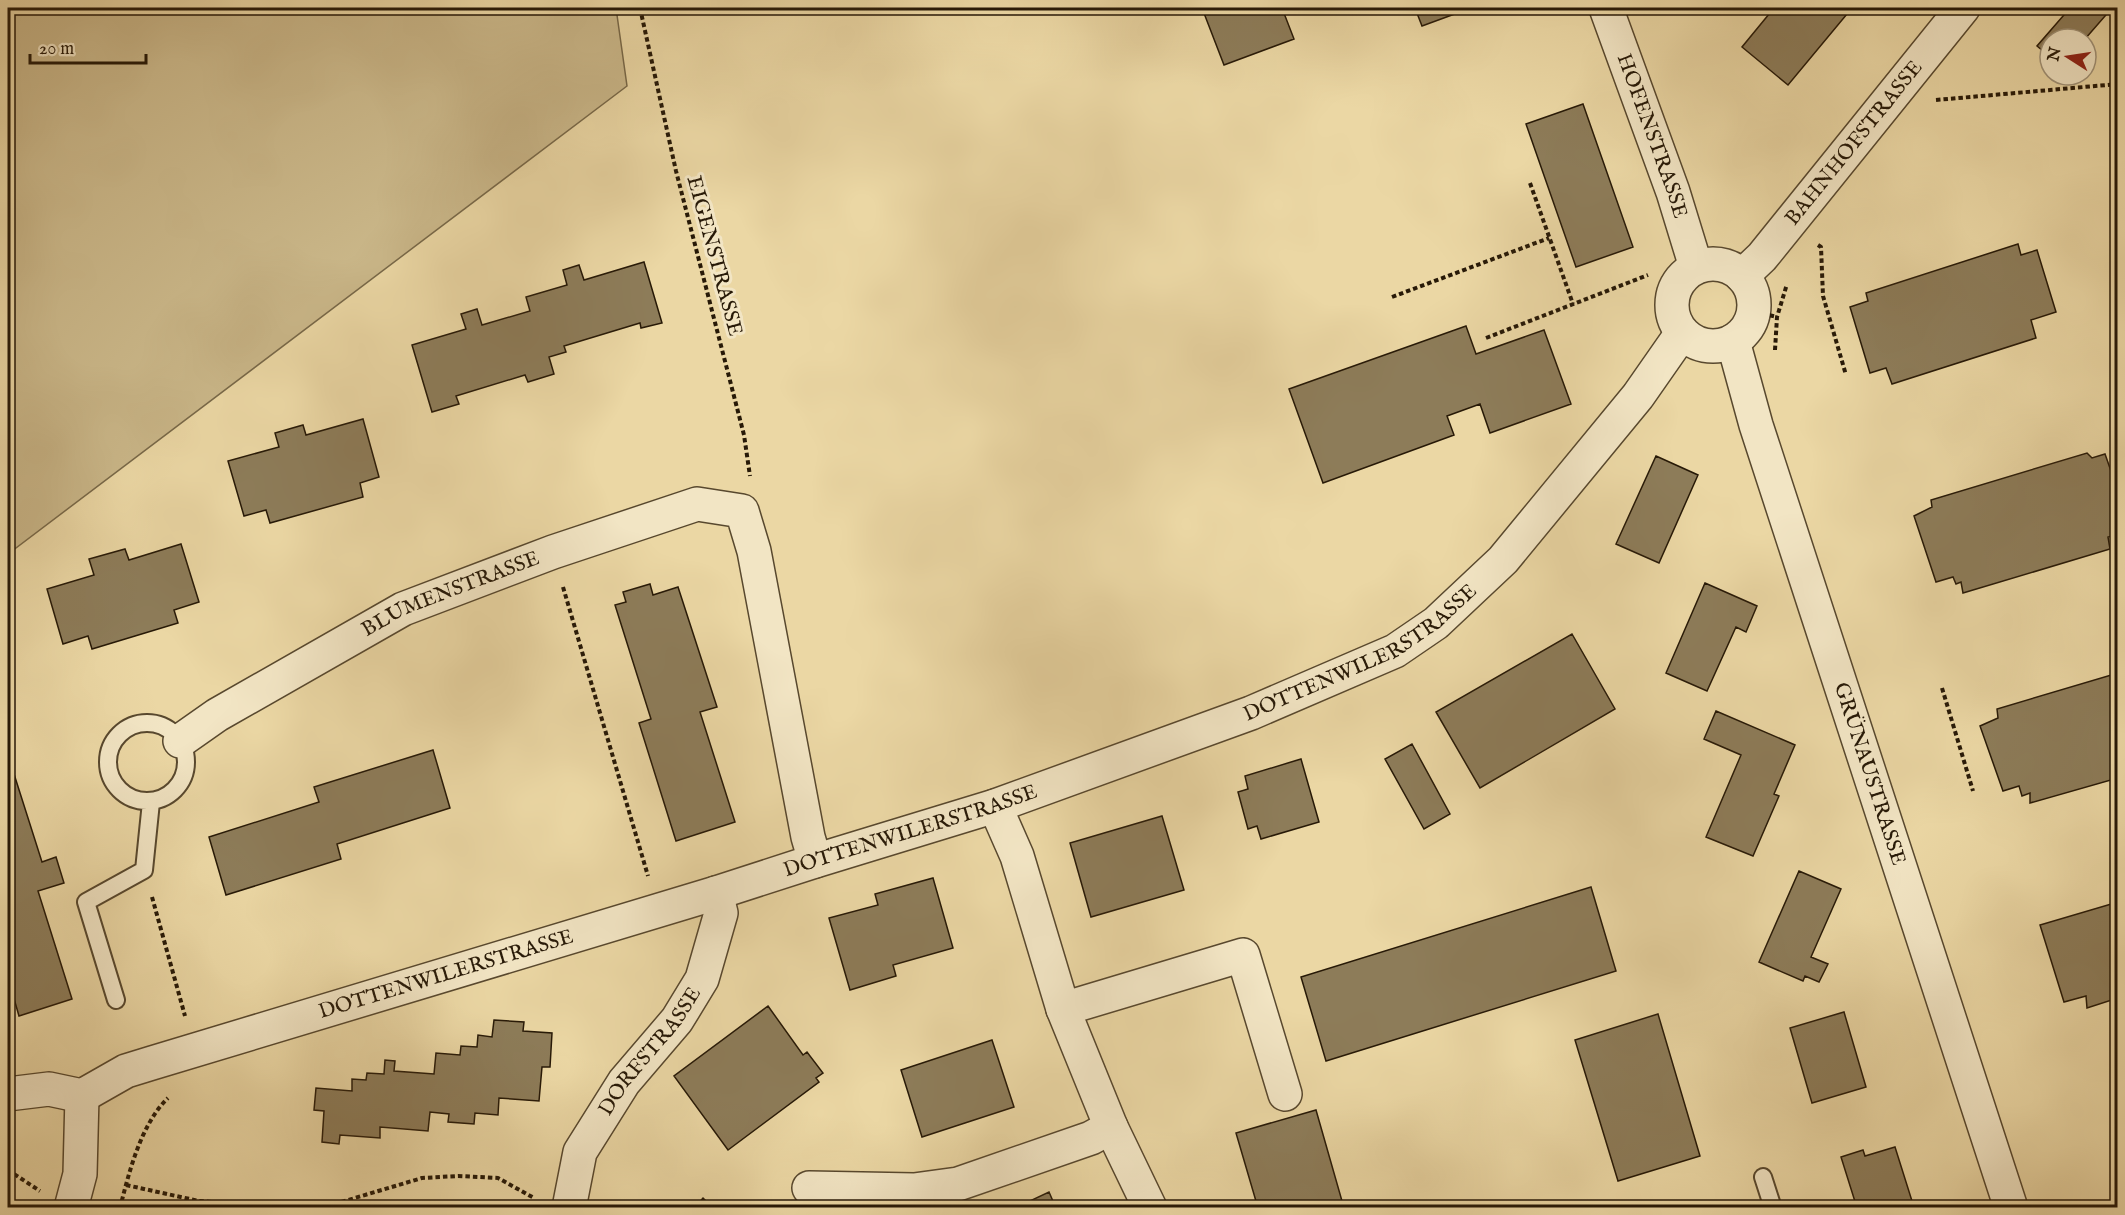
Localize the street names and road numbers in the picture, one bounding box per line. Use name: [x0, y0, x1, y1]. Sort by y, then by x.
street label: HOFENSTRASSE: [1610, 50, 1694, 222]
street label: BAHNHOFSTRASSE: [1779, 55, 1929, 231]
street label: EIGENSTRASSE: [680, 173, 748, 339]
street label: BLUMENSTRASSE: [357, 545, 543, 643]
street label: DOTTENWILERSTRASSE: [1239, 578, 1483, 728]
street label: GRÜNAUSTRASSE: [1827, 679, 1912, 869]
street label: DOTTENWILERSTRASSE: [780, 778, 1041, 884]
street label: DOTTENWILERSTRASSE: [315, 923, 577, 1025]
street label: DORFSTRASSE: [593, 982, 707, 1121]

